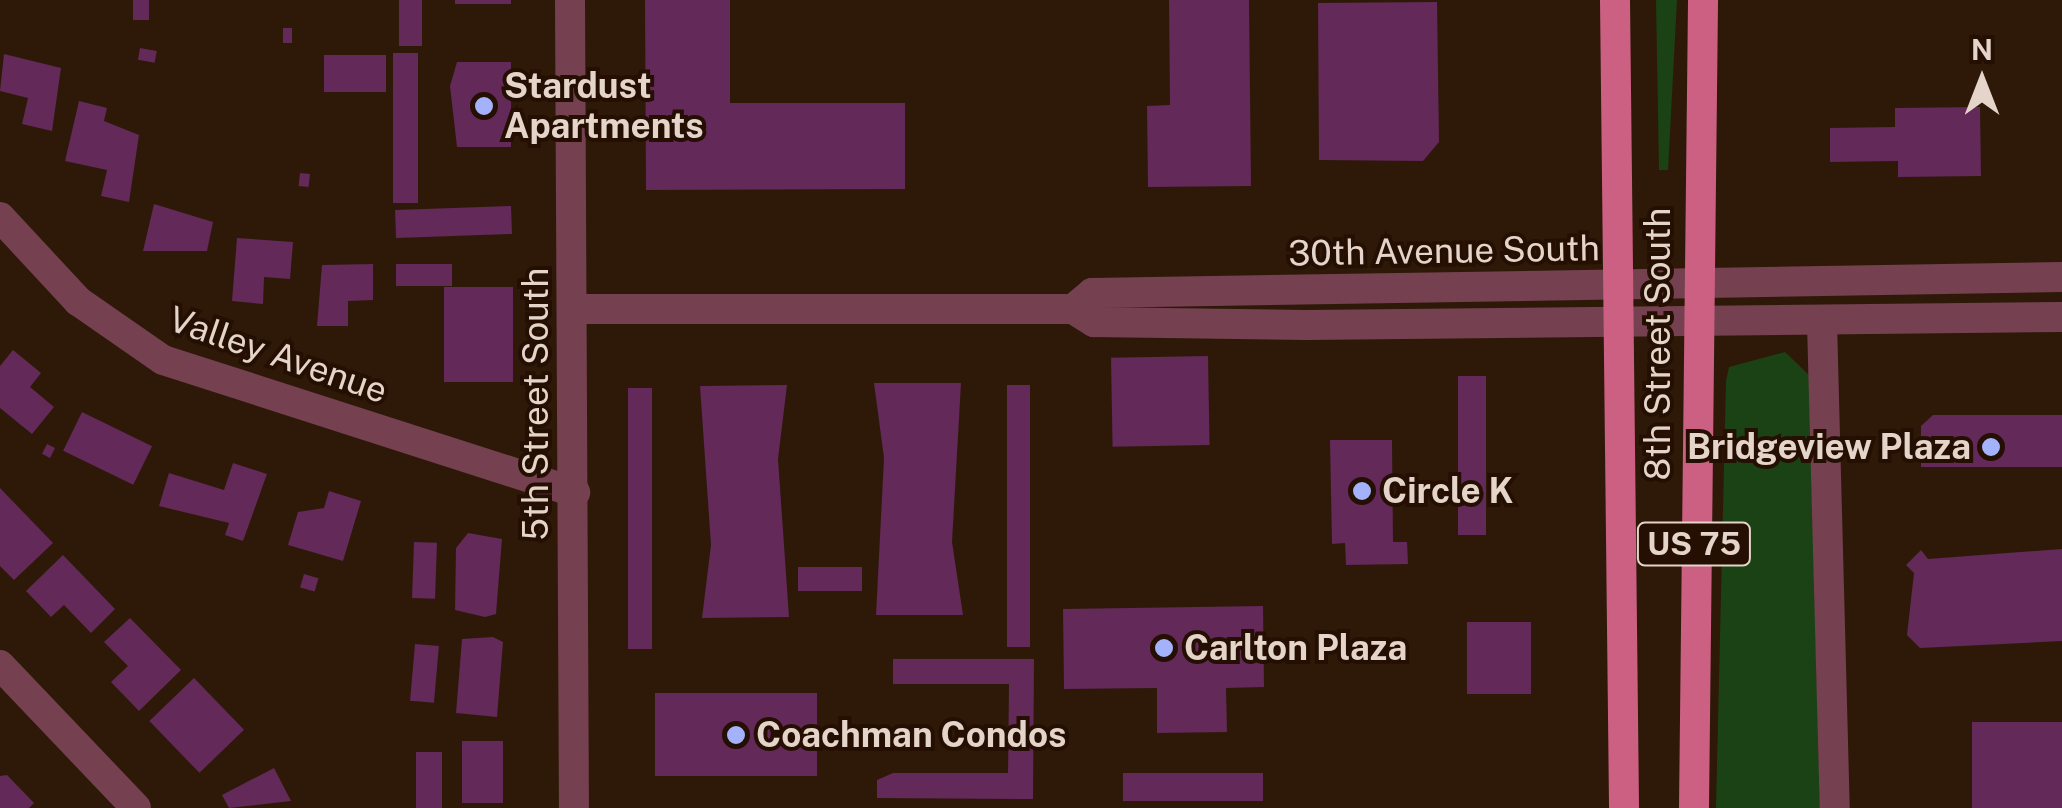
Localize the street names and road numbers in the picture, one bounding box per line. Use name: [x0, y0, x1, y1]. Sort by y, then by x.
street label: 8th Street South: [1637, 208, 1679, 480]
street label: 30th Avenue South: [1288, 227, 1600, 275]
street label: 5th Street South: [515, 268, 557, 540]
street label: Valley Avenue: [163, 298, 393, 412]
road number: US 75: [1636, 517, 1752, 571]

